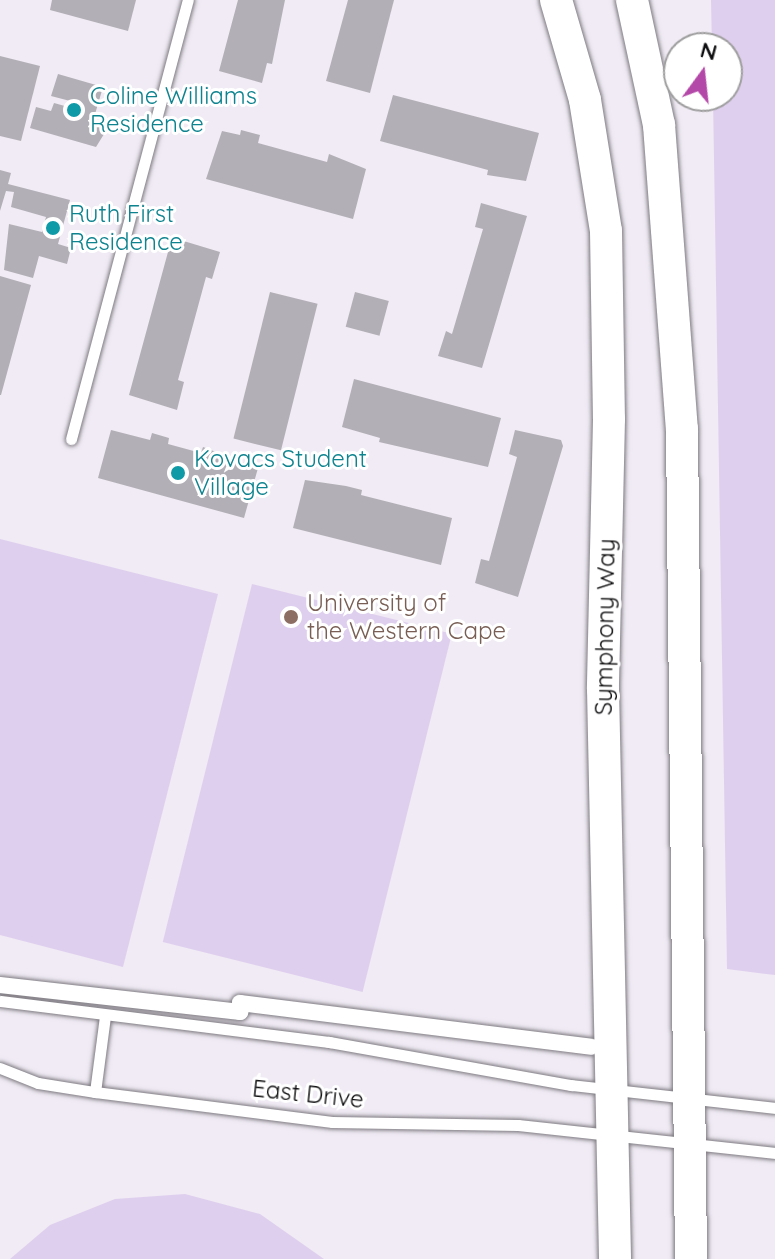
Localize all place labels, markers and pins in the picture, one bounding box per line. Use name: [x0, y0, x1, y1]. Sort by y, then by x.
place label: Coline Williams Residence: [90, 82, 257, 138]
marker: Coline Williams Residence: [65, 101, 83, 119]
place label: Ruth First Residence: [69, 200, 183, 256]
marker: Ruth First Residence: [44, 219, 62, 237]
place label: Kovacs Student Village: [194, 445, 367, 501]
marker: Kovacs Student Village: [169, 464, 187, 482]
place label: University of the Western Cape: [307, 589, 506, 645]
marker: University of the Western Cape: [282, 608, 300, 626]

